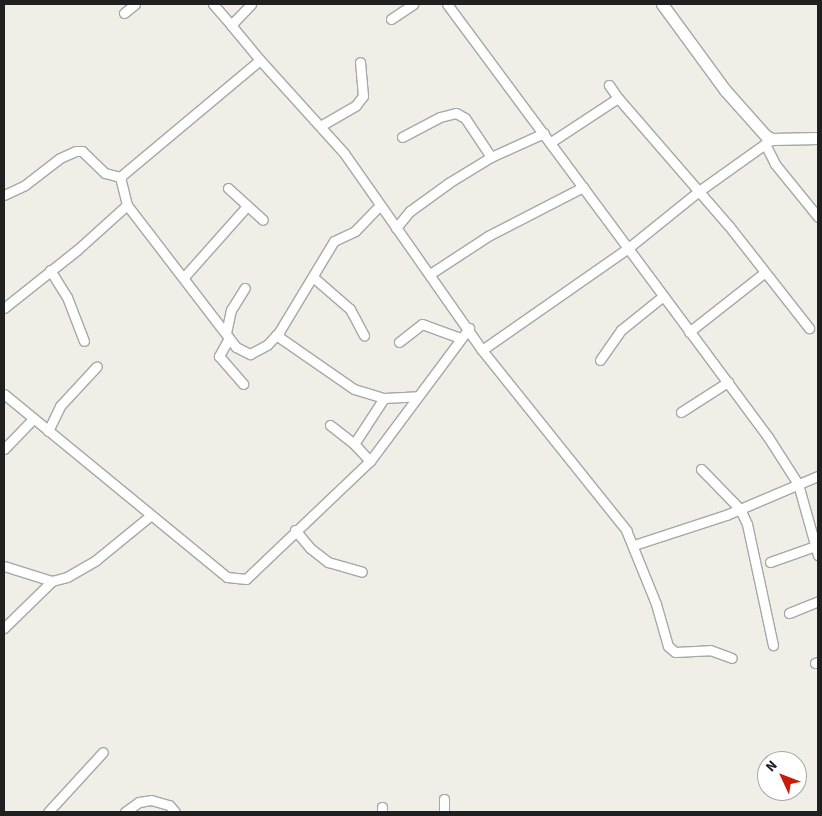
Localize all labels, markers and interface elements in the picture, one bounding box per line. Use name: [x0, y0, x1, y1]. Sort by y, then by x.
north arrow: [757, 751, 807, 801]
text: N: [761, 756, 782, 777]

